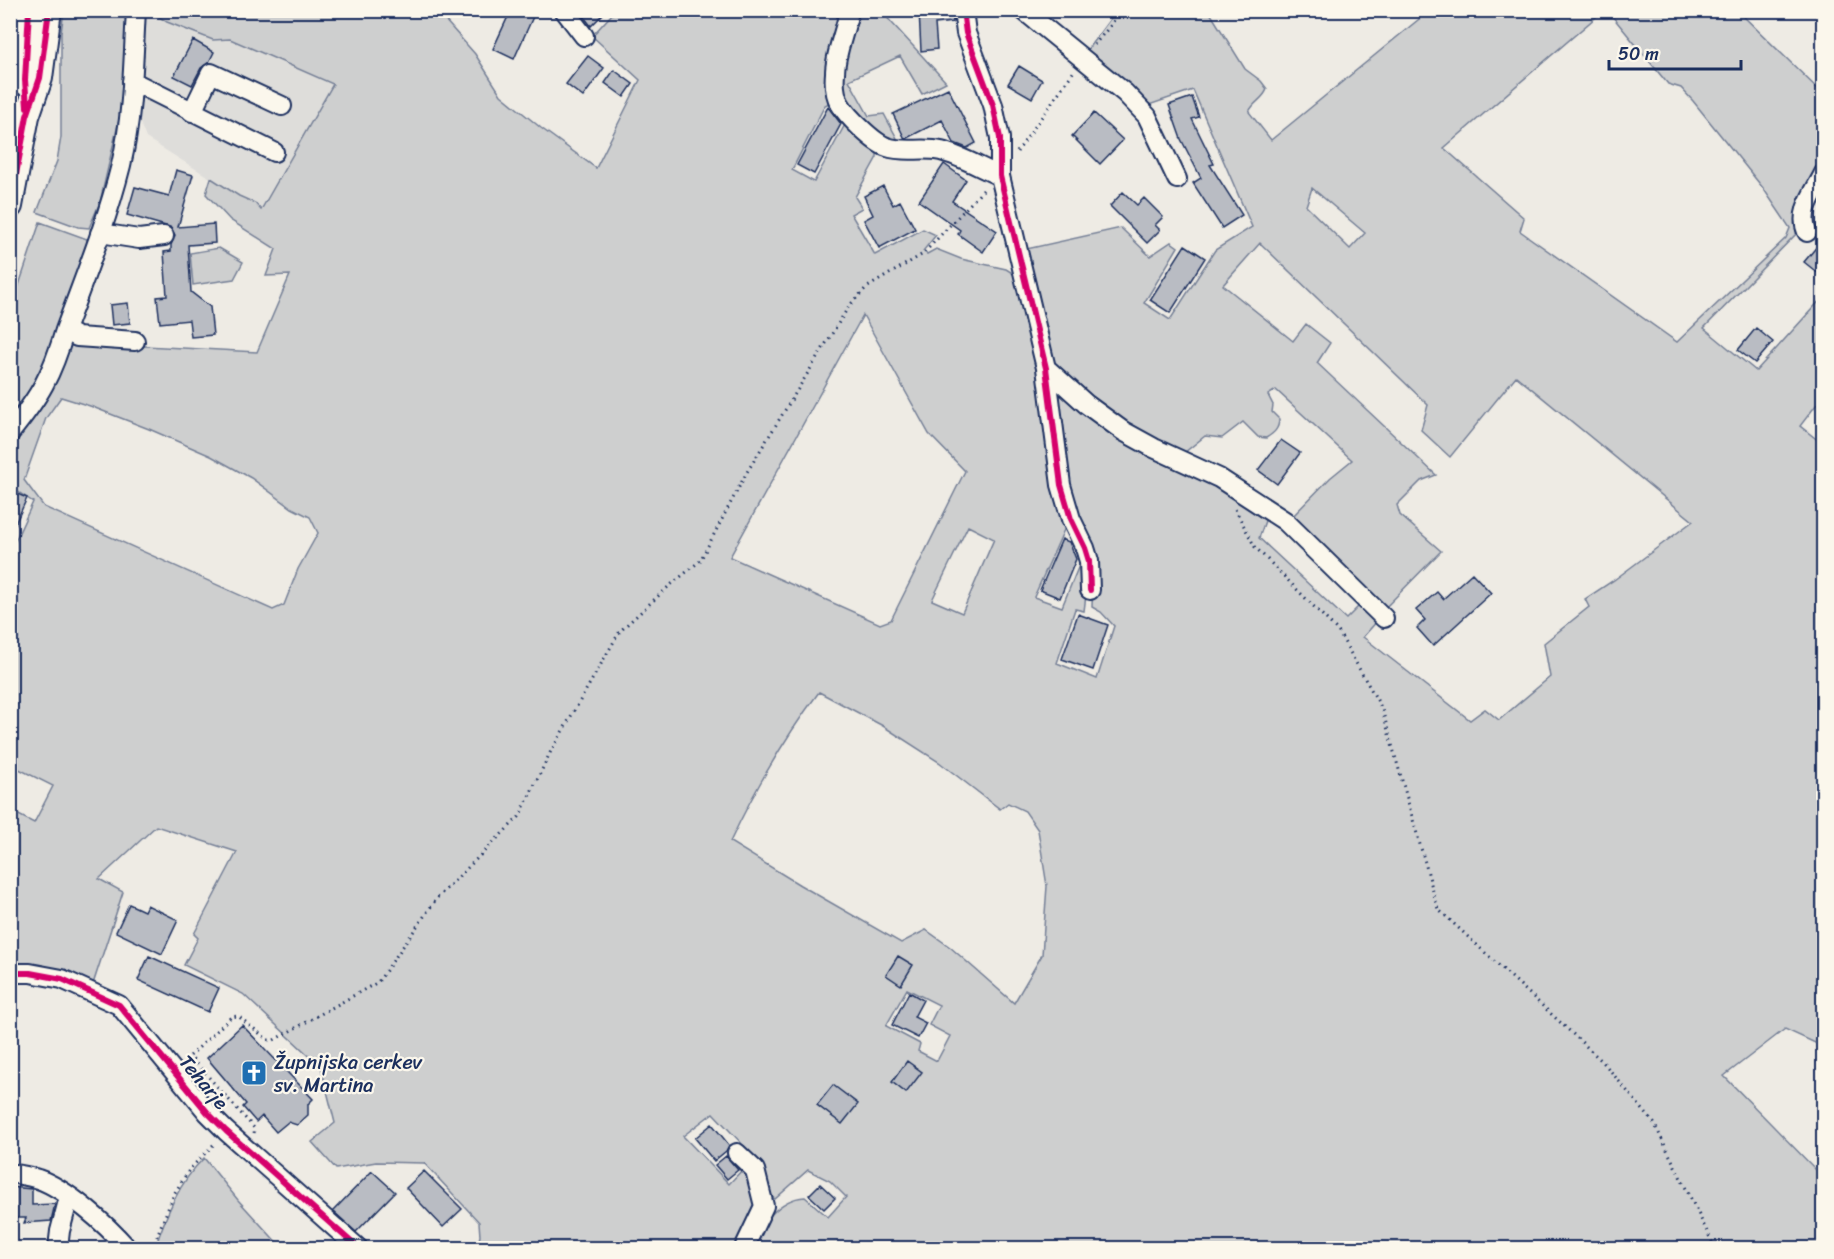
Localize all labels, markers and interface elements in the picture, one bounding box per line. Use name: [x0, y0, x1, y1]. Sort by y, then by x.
scale bar: [1609, 33, 1741, 71]
text: 50 m: [1618, 38, 1659, 70]
place label: Župnijska cerkev sv. Martina: [273, 1045, 423, 1103]
street label: Teharje: [170, 1047, 238, 1118]
church icon: Župnijska cerkev sv. Martina: [239, 1058, 269, 1088]

